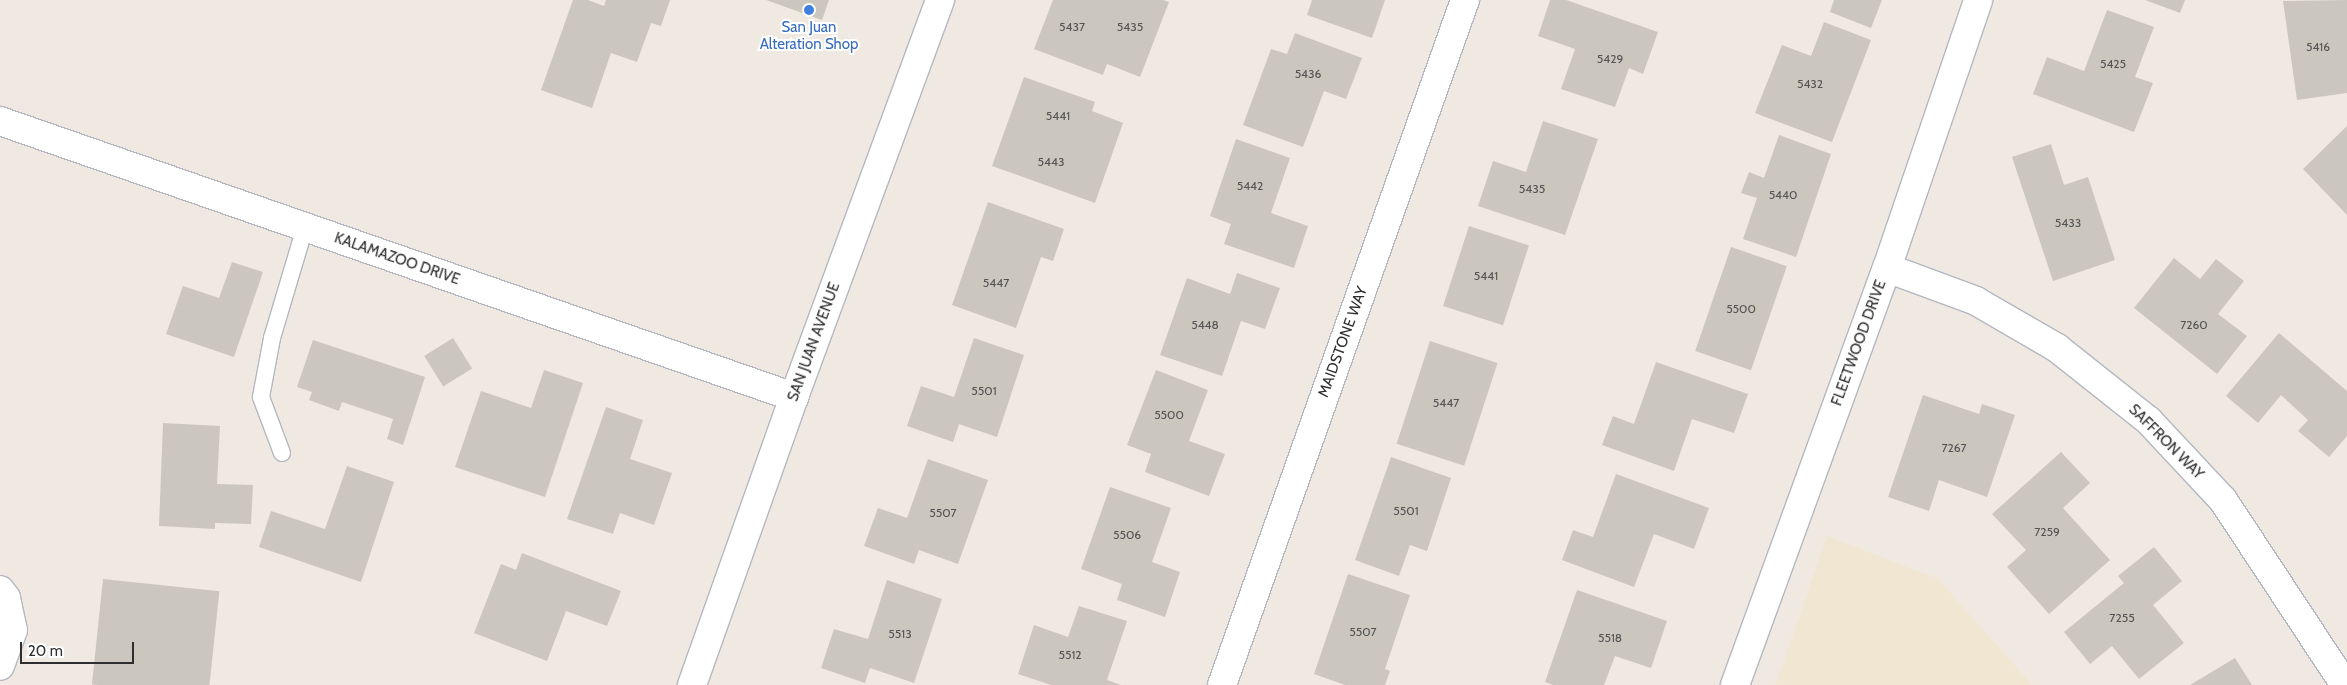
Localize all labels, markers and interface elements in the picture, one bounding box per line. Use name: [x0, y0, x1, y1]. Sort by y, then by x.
marker: San Juan Alteration Shop: [803, 4, 815, 16]
place label: San Juan Alteration Shop: [760, 18, 858, 53]
house number: 5437: [1059, 20, 1085, 34]
house number: 5435: [1117, 20, 1143, 34]
house number: 5416: [2306, 40, 2330, 54]
house number: 5429: [1597, 52, 1623, 66]
house number: 5425: [2100, 57, 2126, 71]
house number: 5436: [1295, 67, 1321, 81]
house number: 5432: [1797, 77, 1823, 91]
house number: 5441: [1046, 109, 1070, 123]
house number: 5443: [1038, 155, 1064, 169]
house number: 5442: [1237, 179, 1263, 193]
house number: 5435: [1519, 182, 1545, 196]
house number: 5440: [1769, 188, 1797, 202]
house number: 5433: [2055, 216, 2081, 230]
street label: KALAMAZOO DRIVE: [332, 229, 462, 289]
house number: 5441: [1474, 269, 1498, 283]
house number: 5447: [983, 276, 1009, 290]
street label: FLEETWOOD DRIVE: [1828, 278, 1890, 408]
street label: SAN JUAN AVENUE: [784, 280, 844, 404]
street label: MAIDSTONE WAY: [1315, 284, 1371, 400]
house number: 5500: [1726, 302, 1756, 316]
house number: 5448: [1191, 318, 1219, 332]
house number: 7260: [2180, 318, 2208, 332]
house number: 5501: [971, 384, 997, 398]
house number: 5447: [1433, 396, 1459, 410]
street label: SAFFRON WAY: [2125, 401, 2207, 483]
house number: 5500: [1154, 408, 1184, 422]
house number: 7267: [1941, 441, 1967, 455]
house number: 5501: [1393, 504, 1419, 518]
house number: 5507: [929, 506, 957, 520]
house number: 7259: [2034, 525, 2060, 539]
house number: 5506: [1113, 528, 1141, 542]
house number: 7255: [2109, 611, 2135, 625]
house number: 5507: [1349, 625, 1377, 639]
house number: 5513: [888, 627, 912, 641]
house number: 5518: [1598, 631, 1622, 645]
scale bar: [22, 632, 136, 664]
text: 20 m: [28, 642, 63, 660]
house number: 5512: [1058, 648, 1082, 662]

